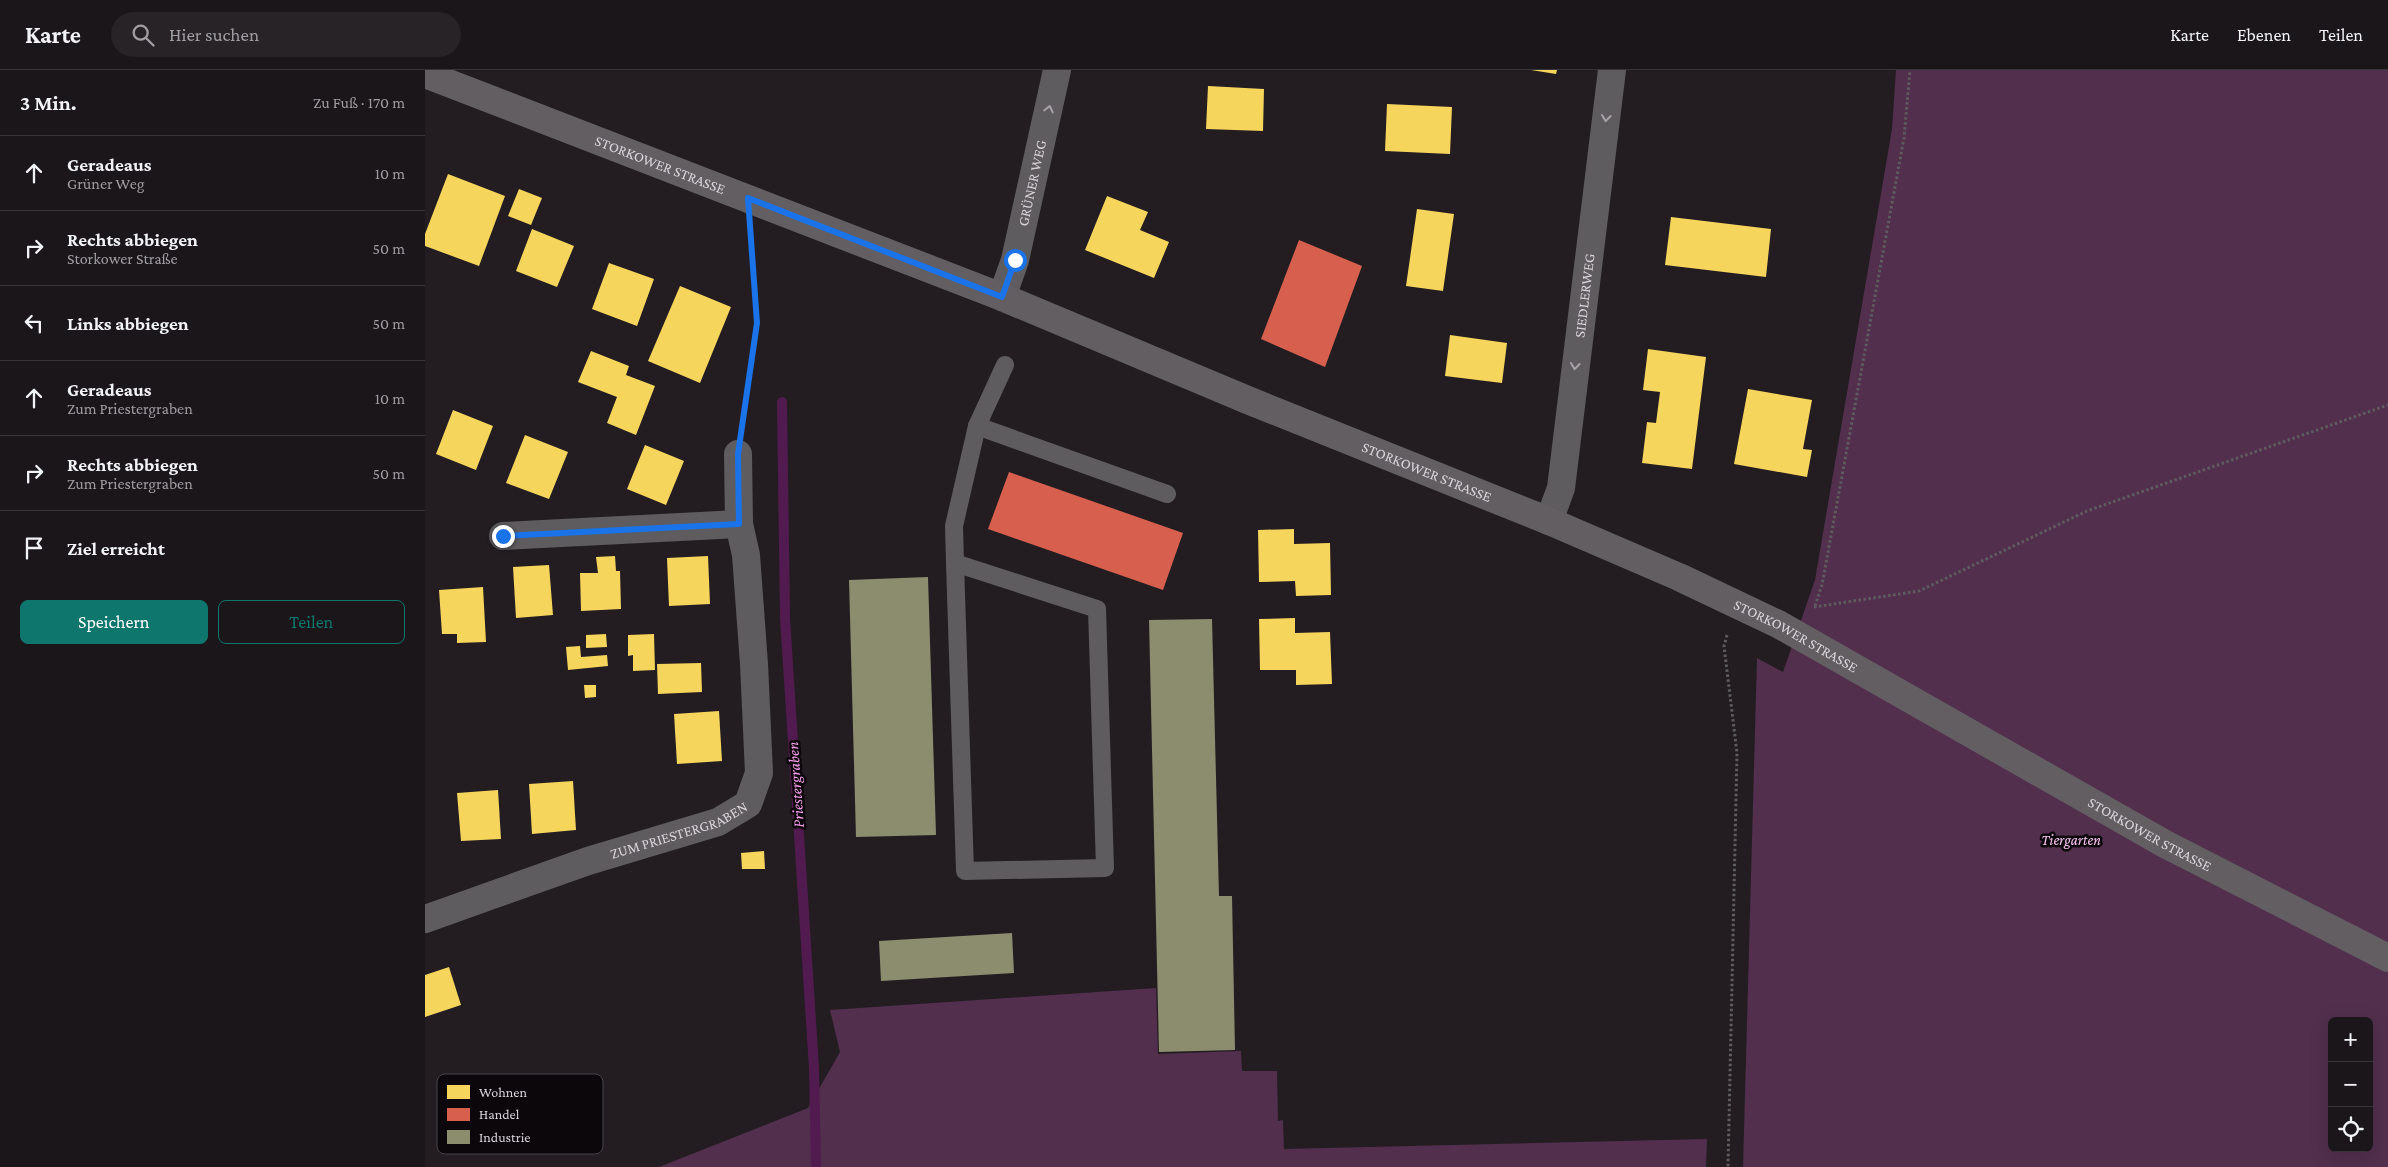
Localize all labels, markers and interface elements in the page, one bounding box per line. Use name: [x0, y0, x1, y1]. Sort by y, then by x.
search box: [111, 12, 461, 57]
text: Karte: [25, 21, 81, 48]
icon: search: [129, 21, 157, 49]
text: Hier suchen: [169, 24, 259, 45]
text: Karte: [2170, 25, 2209, 45]
text: Ebenen: [2237, 25, 2291, 45]
text: Teilen: [2319, 25, 2363, 45]
text: 3 Min.: [20, 91, 77, 115]
text: Zu Fuß · 170 m: [313, 94, 405, 111]
one-way arrow: [1043, 105, 1054, 114]
one-way arrow: [1601, 115, 1612, 123]
street label: STORKOWER STRASSE: [593, 132, 727, 197]
street label: GRÜNER WEG: [1015, 138, 1049, 228]
text: Geradeaus: [67, 154, 152, 175]
icon: ahead: [20, 159, 48, 187]
text: 10 m: [375, 165, 405, 182]
text: Grüner Weg: [67, 175, 144, 192]
text: Rechts abbiegen: [67, 229, 198, 250]
icon: right: [20, 234, 48, 262]
text: 50 m: [373, 240, 405, 257]
route start: [1004, 249, 1027, 272]
text: Storkower Straße: [67, 250, 177, 267]
street label: SIEDLERWEG: [1571, 252, 1598, 339]
icon: left: [20, 309, 48, 337]
text: Links abbiegen: [67, 313, 189, 334]
text: 50 m: [373, 315, 405, 332]
one-way arrow: [1570, 363, 1581, 371]
text: Geradeaus: [67, 379, 152, 400]
icon: ahead: [20, 384, 48, 412]
text: 10 m: [375, 390, 405, 407]
text: Zum Priestergraben: [67, 400, 193, 417]
street label: STORKOWER STRASSE: [1360, 439, 1494, 505]
text: Rechts abbiegen: [67, 454, 198, 475]
icon: right: [20, 459, 48, 487]
text: 50 m: [373, 465, 405, 482]
text: Zum Priestergraben: [67, 475, 193, 492]
route end: [492, 525, 515, 548]
icon: arrive: [20, 534, 48, 562]
text: Ziel erreicht: [67, 538, 165, 559]
street label: STORKOWER STRASSE: [1731, 596, 1861, 676]
button: Speichern: [20, 600, 208, 644]
button: Teilen: [218, 600, 405, 644]
water label: Priestergraben: [784, 741, 808, 829]
street label: STORKOWER STRASSE: [2085, 794, 2214, 874]
street label: ZUM PRIESTERGRABEN: [608, 798, 750, 862]
park label: Tiergarten: [2041, 832, 2101, 849]
map controls: [2328, 1017, 2373, 1152]
button: +: [2328, 1017, 2373, 1062]
button: −: [2328, 1062, 2373, 1107]
legend: [437, 1074, 603, 1154]
text: Wohnen: [479, 1084, 527, 1100]
text: Handel: [479, 1106, 520, 1122]
button: locate: [2328, 1107, 2373, 1152]
text: Industrie: [479, 1129, 530, 1145]

